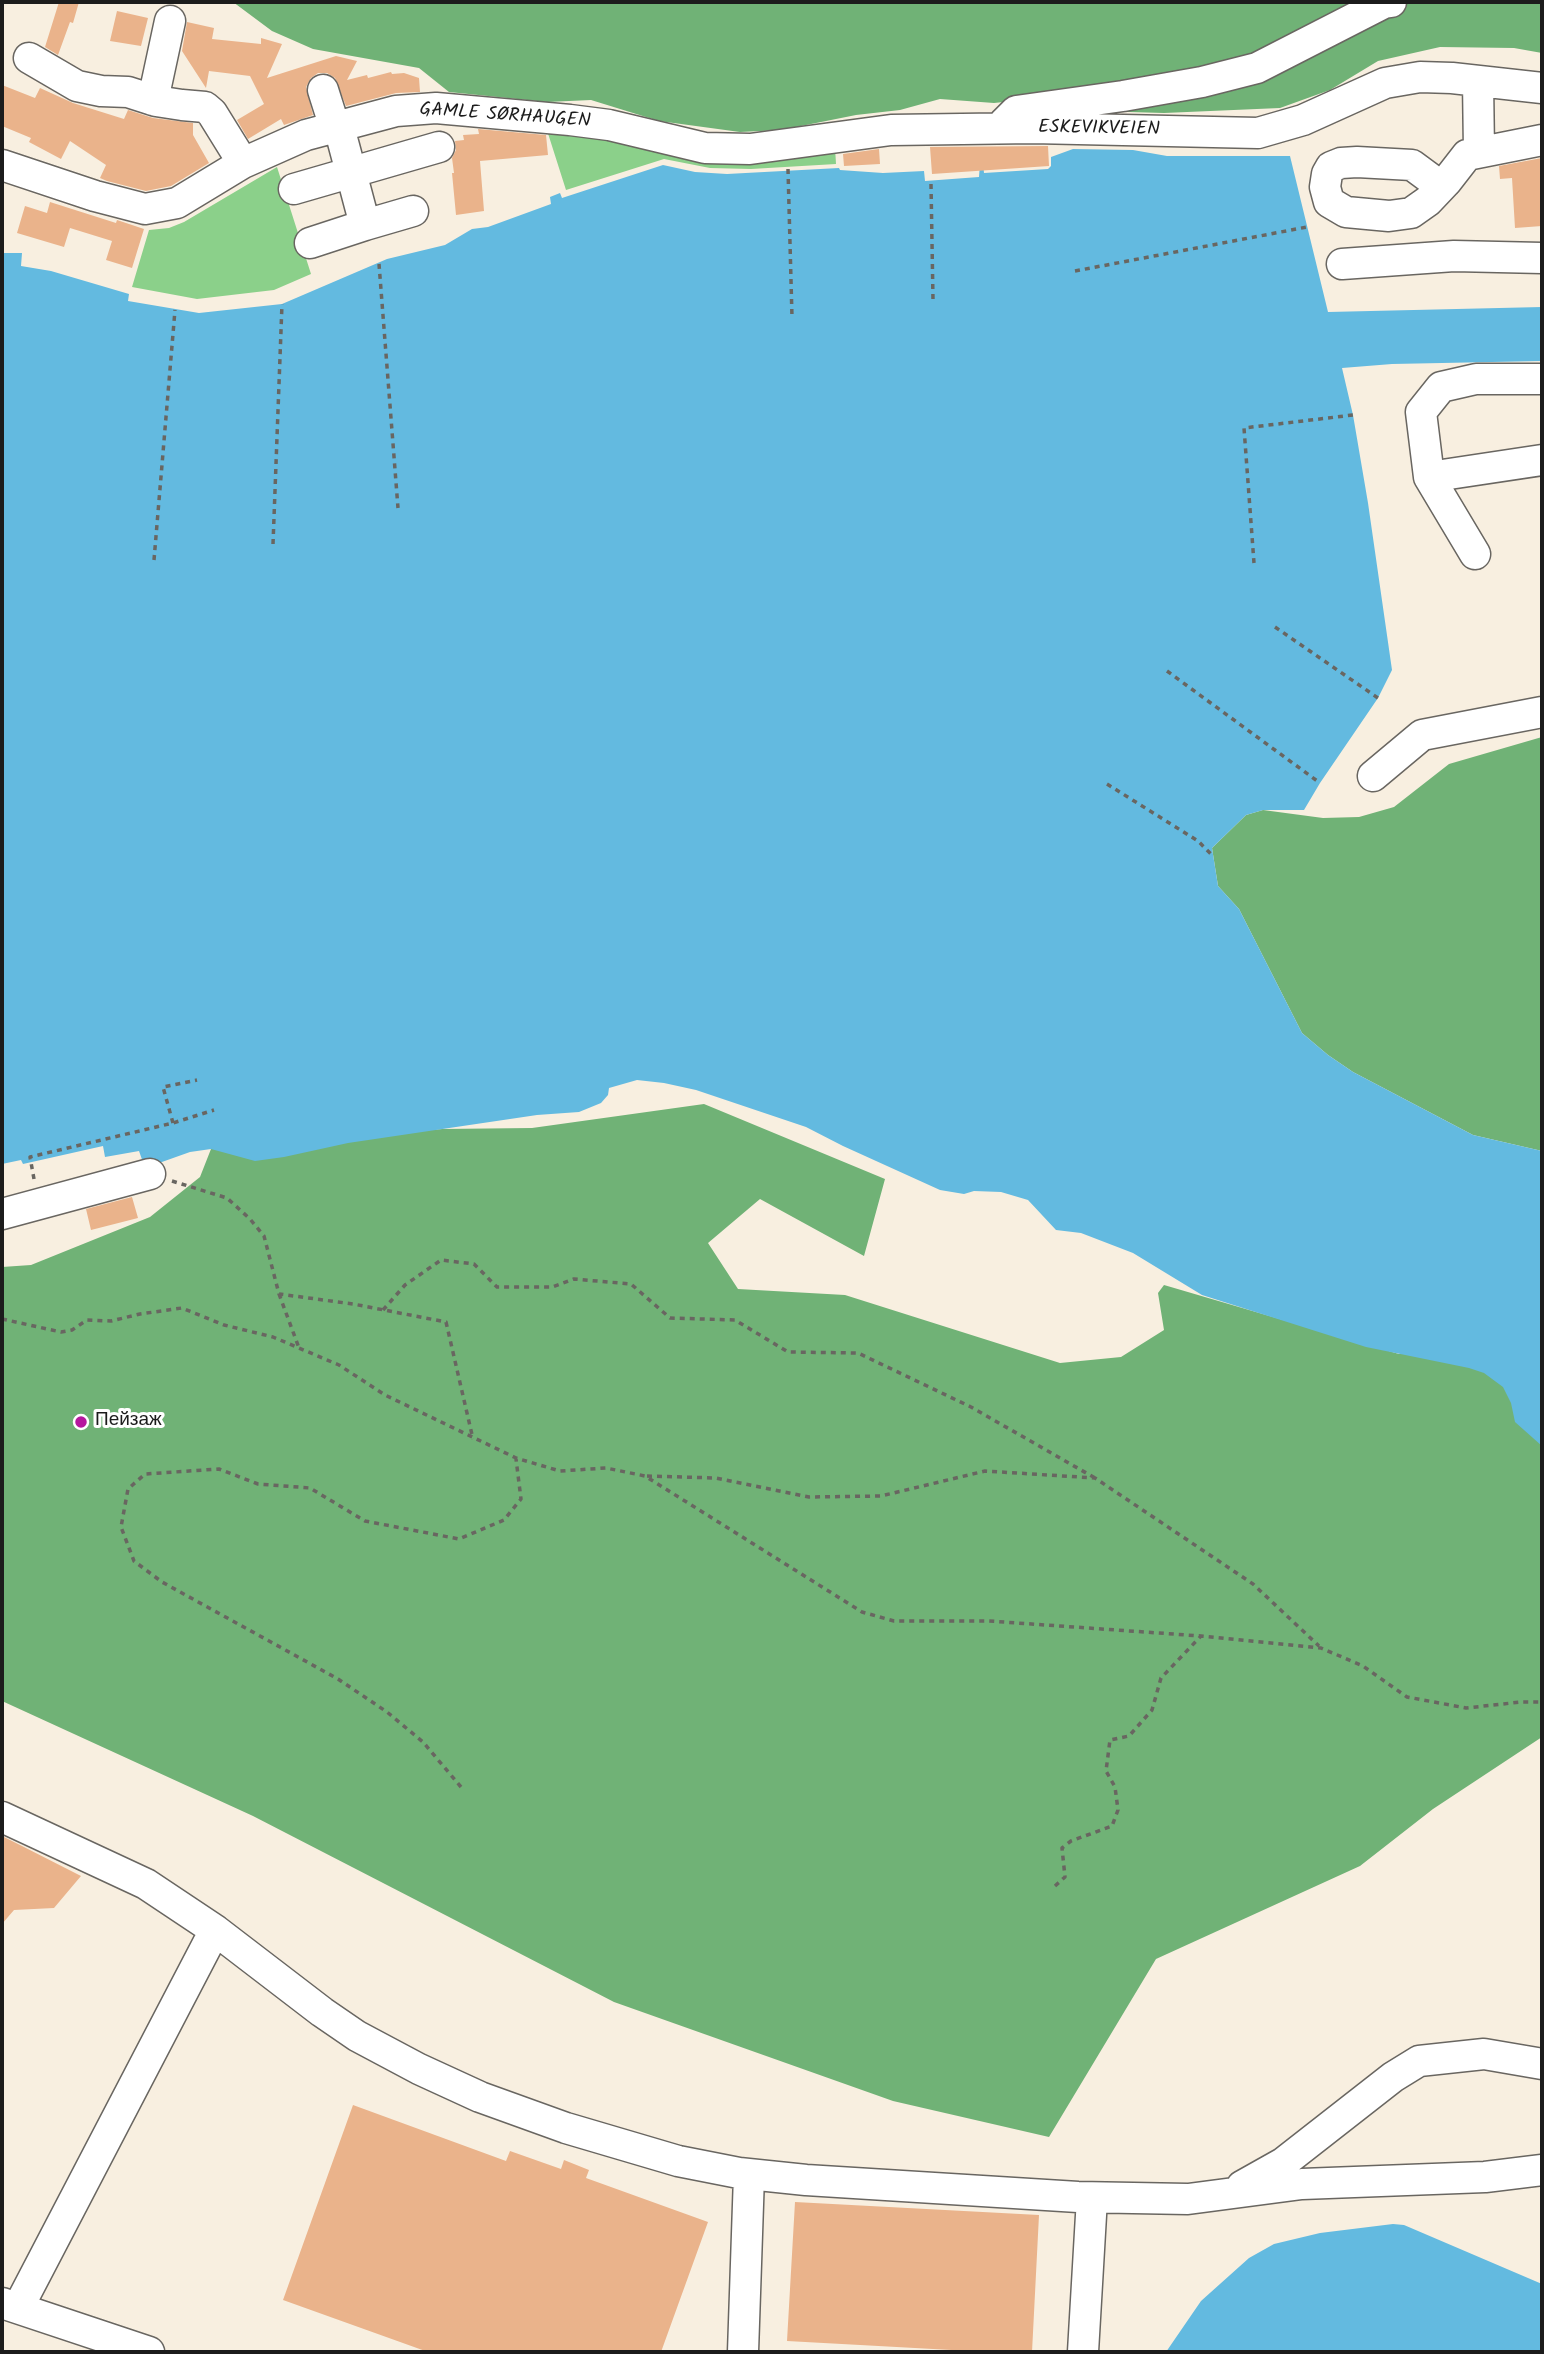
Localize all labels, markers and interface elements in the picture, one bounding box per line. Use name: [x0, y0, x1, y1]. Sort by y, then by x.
street label: GAMLE SØRHAUGEN: [419, 100, 591, 134]
street label: ESKEVIKVEIEN: [1038, 118, 1160, 142]
place label: Пейзаж: [95, 1411, 162, 1433]
marker: Пейзаж: [73, 1414, 89, 1430]

